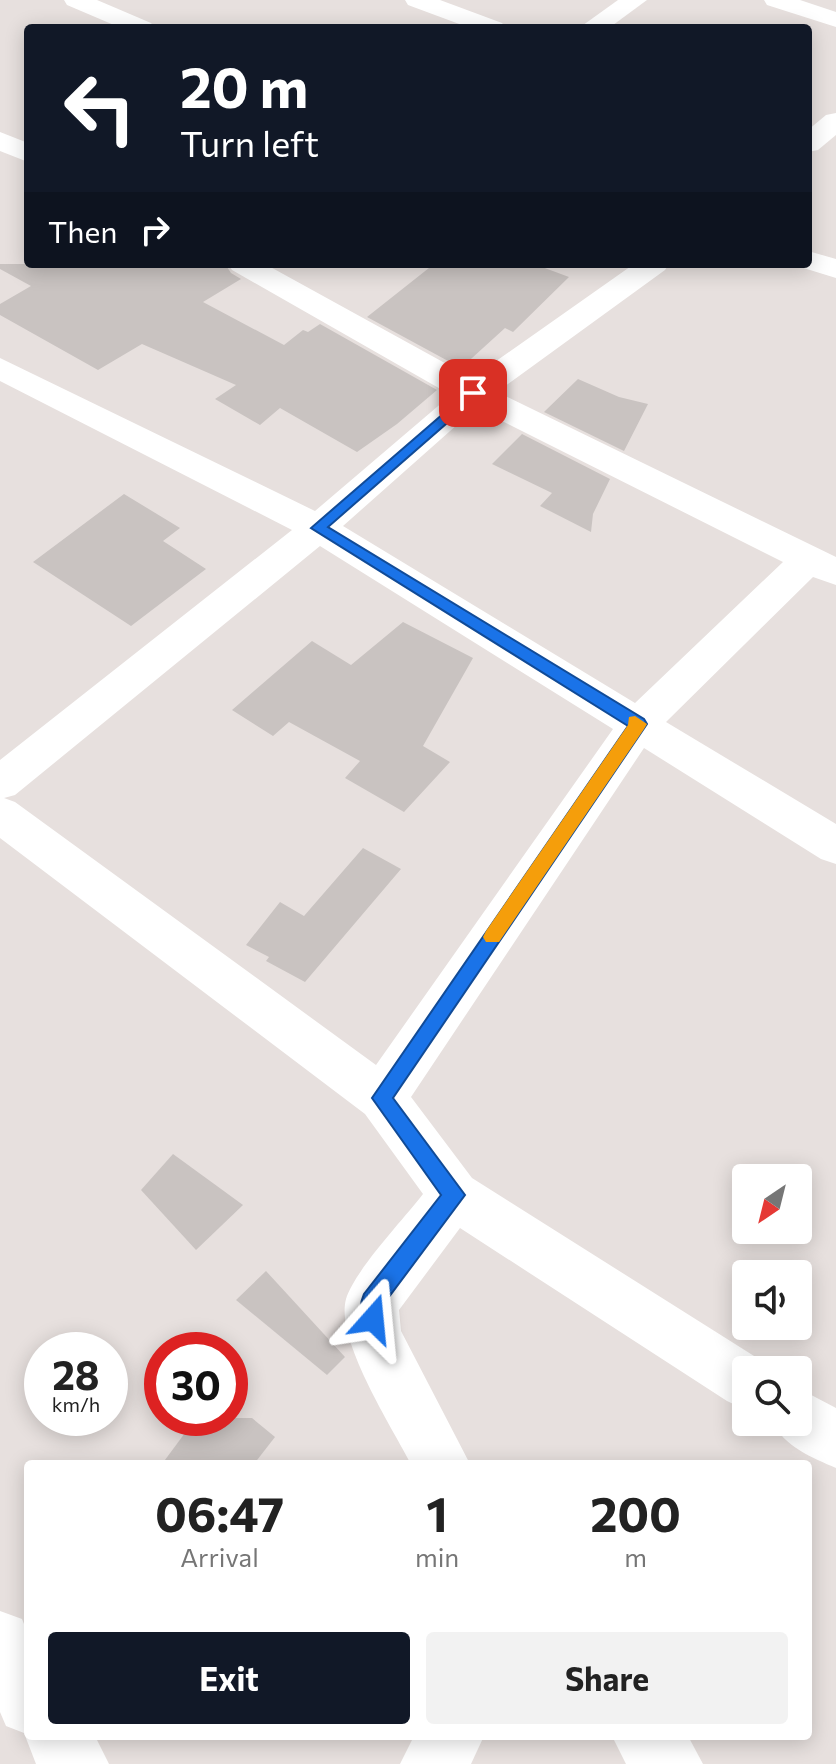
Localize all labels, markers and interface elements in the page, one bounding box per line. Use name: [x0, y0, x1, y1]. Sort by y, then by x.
text: 20 m: [180, 51, 308, 120]
icon: left: [48, 56, 152, 160]
text: Turn left: [180, 120, 319, 164]
icon: right: [133, 208, 177, 252]
text: Then: [48, 212, 117, 249]
pin: [439, 359, 507, 427]
icon: arrive: [451, 371, 495, 415]
north arrow: [732, 1164, 812, 1244]
map controls: [732, 1164, 812, 1436]
button: sound: [732, 1260, 812, 1340]
position arrow: [331, 1277, 415, 1361]
speed limit sign: 30: [144, 1332, 248, 1436]
text: 28: [52, 1349, 100, 1398]
button: search: [732, 1356, 812, 1436]
text: km/h: [52, 1392, 100, 1416]
text: 06:47: [155, 1483, 284, 1542]
text: 1: [426, 1483, 448, 1542]
text: 200: [590, 1483, 681, 1542]
text: Arrival: [180, 1541, 259, 1572]
text: min: [415, 1541, 459, 1572]
text: m: [624, 1541, 647, 1572]
button: Exit: [48, 1632, 410, 1724]
button: Share: [426, 1632, 788, 1724]

